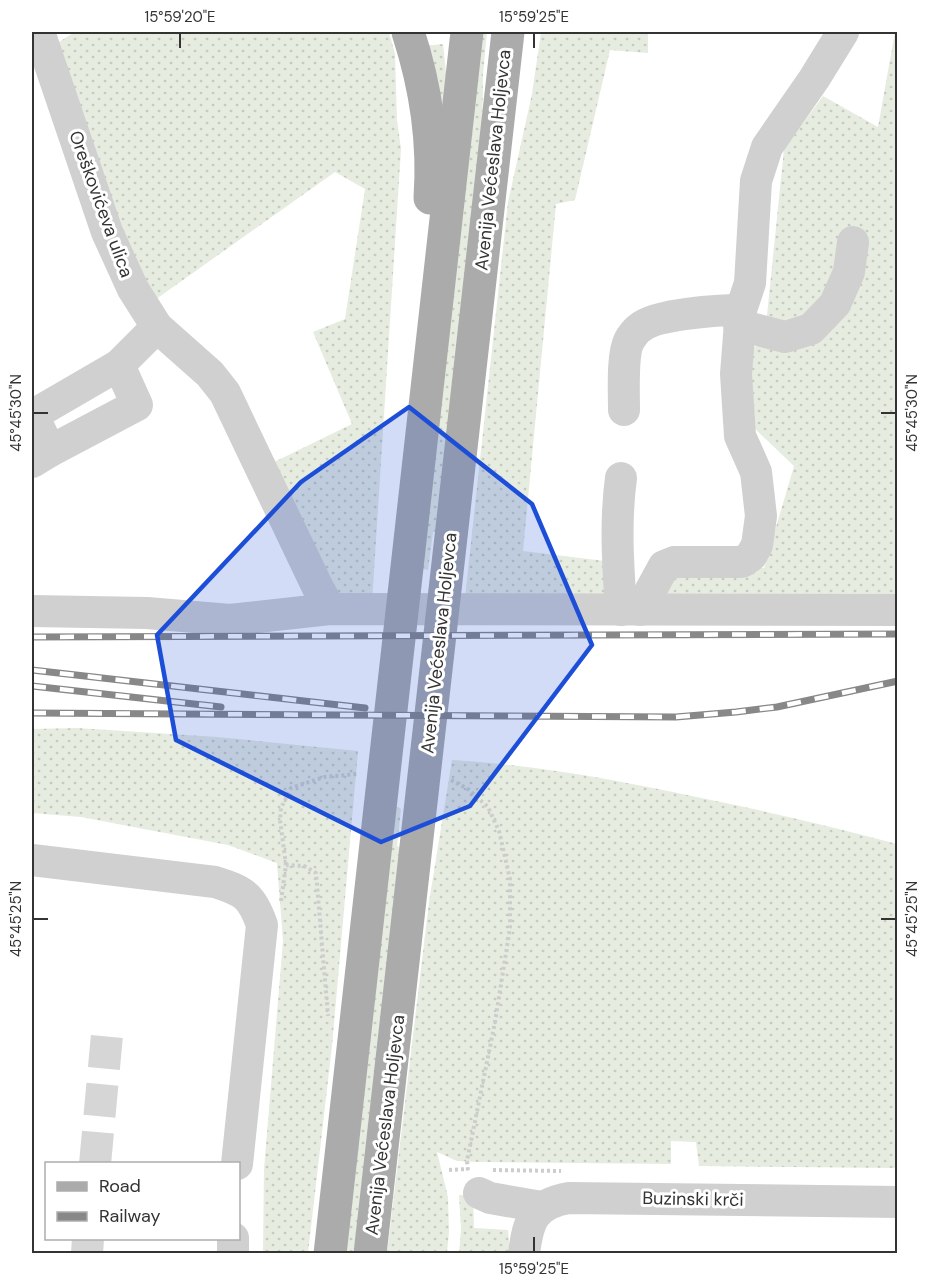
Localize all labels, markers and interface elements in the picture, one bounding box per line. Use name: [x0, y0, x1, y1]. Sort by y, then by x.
text: 15°59'20"E: [144, 7, 216, 27]
text: 15°59'25"E: [499, 7, 569, 27]
street label: Avenija Većeslava Holjevca: [469, 48, 517, 272]
street label: Oreškovićeva ulica: [63, 127, 139, 281]
text: 45°45'30"N: [6, 374, 26, 452]
text: 45°45'30"N: [902, 374, 922, 452]
street label: Avenija Većeslava Holjevca: [415, 531, 463, 755]
text: 45°45'25"N: [6, 881, 26, 957]
text: 45°45'25"N: [902, 881, 922, 957]
street label: Avenija Većeslava Holjevca: [360, 1013, 410, 1237]
legend: [45, 1162, 240, 1240]
text: Road: [99, 1174, 141, 1198]
street label: Buzinski krči: [642, 1186, 744, 1212]
text: Railway: [99, 1204, 161, 1228]
text: 15°59'25"E: [499, 1259, 569, 1279]

